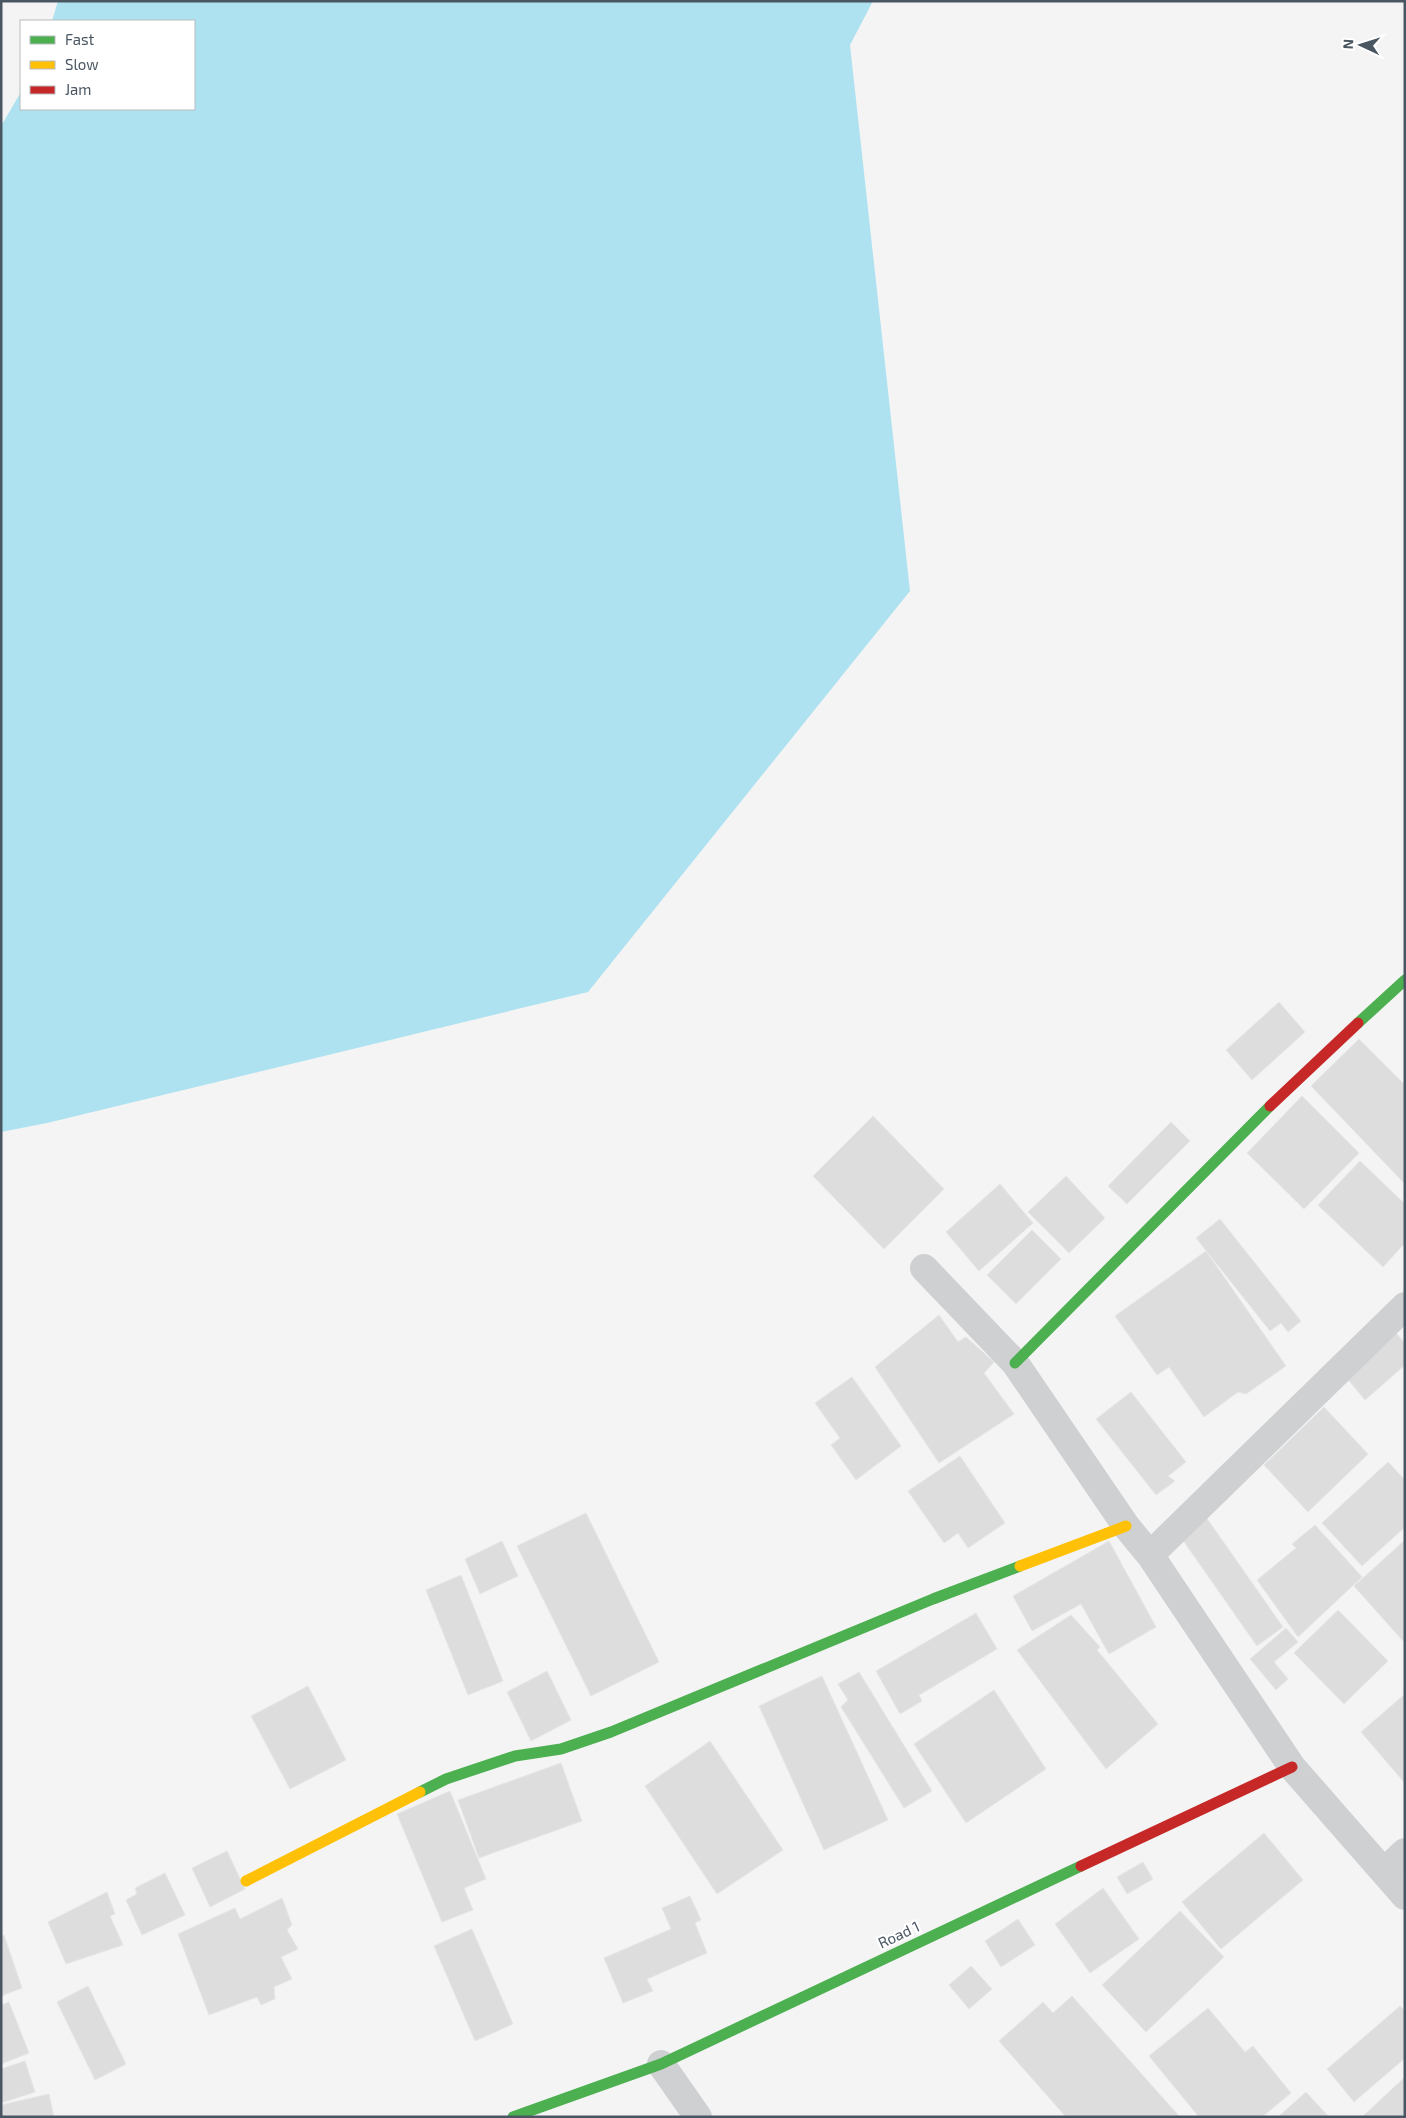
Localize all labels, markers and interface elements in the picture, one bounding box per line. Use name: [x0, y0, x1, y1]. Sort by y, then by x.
legend: [20, 20, 195, 110]
north arrow: [1336, 20, 1386, 70]
text: Fast: [65, 30, 95, 48]
text: N: [1339, 38, 1356, 50]
text: Slow: [65, 55, 99, 73]
text: Jam: [65, 80, 91, 98]
street label: Road 1: [875, 1917, 922, 1952]

